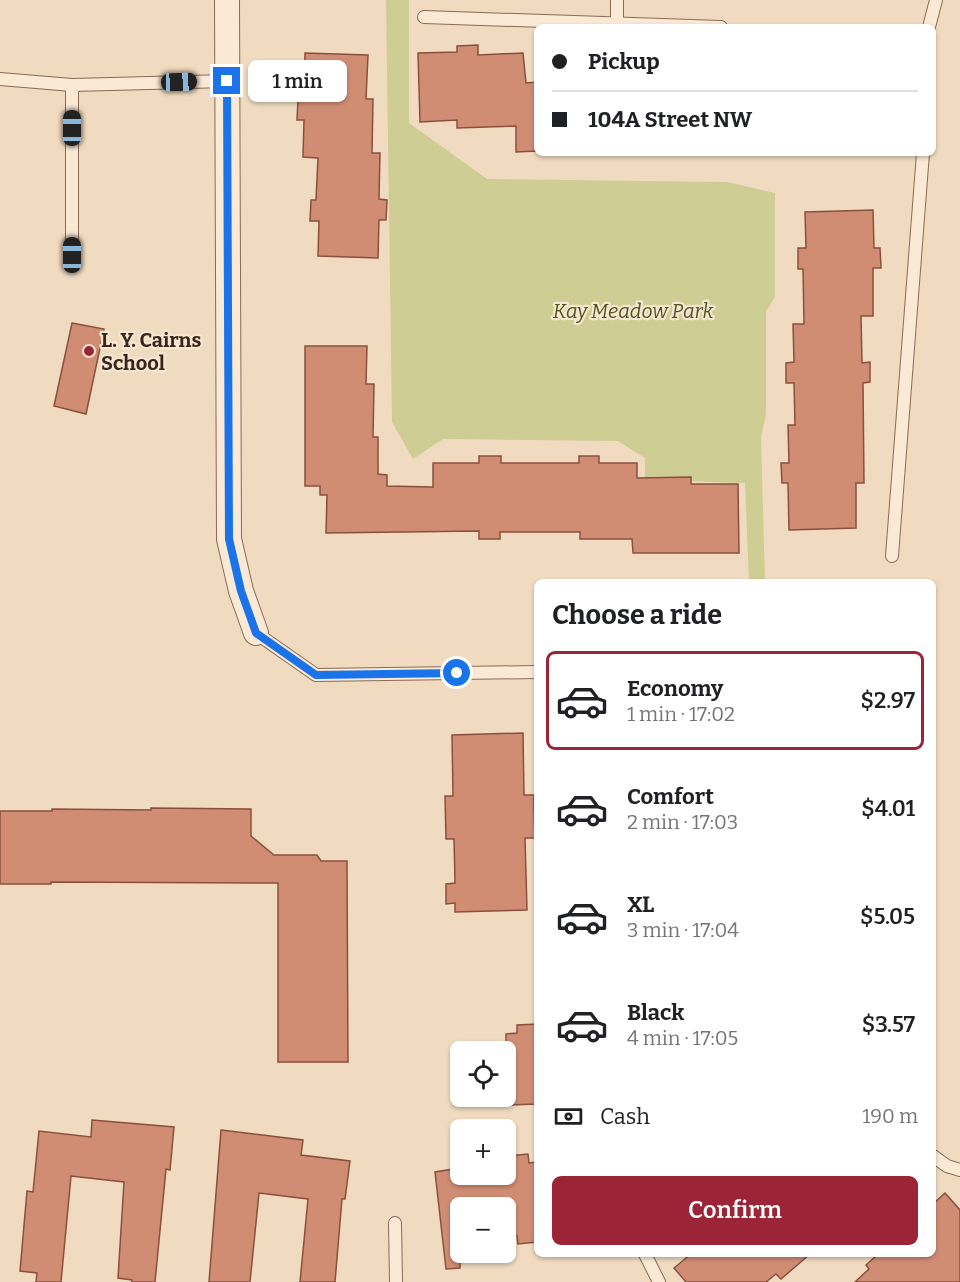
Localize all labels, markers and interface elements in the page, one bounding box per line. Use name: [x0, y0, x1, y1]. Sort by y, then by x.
text: Pickup: [588, 48, 660, 75]
callout: 1 min: [248, 60, 347, 102]
route end: [213, 67, 240, 94]
text: 1 min: [272, 69, 323, 93]
car: [161, 72, 197, 92]
text: 104A Street NW: [588, 106, 752, 133]
car: [63, 110, 81, 146]
car: [63, 237, 81, 273]
park label: Kay Meadow Park: [553, 299, 713, 323]
place label: L. Y. Cairns School: [101, 328, 201, 375]
marker: L. Y. Cairns School: [82, 344, 96, 358]
text: Choose a ride: [552, 599, 722, 631]
route start: [443, 659, 470, 686]
icon: car: [555, 674, 609, 728]
text: Economy: [627, 675, 723, 702]
text: $2.97: [861, 687, 915, 714]
text: 1 min · 17:02: [627, 702, 735, 726]
icon: car: [555, 782, 609, 836]
text: Comfort: [627, 783, 714, 810]
text: $4.01: [861, 795, 915, 822]
text: 2 min · 17:03: [627, 810, 738, 834]
icon: car: [555, 890, 609, 944]
text: XL: [627, 891, 654, 918]
text: $5.05: [860, 903, 915, 930]
text: 3 min · 17:04: [627, 918, 739, 942]
icon: car: [555, 998, 609, 1052]
text: Black: [627, 999, 684, 1026]
text: $3.57: [862, 1011, 915, 1038]
text: 4 min · 17:05: [627, 1026, 738, 1050]
map controls: [450, 1041, 516, 1263]
button: locate: [450, 1041, 516, 1107]
icon: cash: [552, 1100, 585, 1133]
text: Cash: [600, 1103, 650, 1130]
text: 190 m: [862, 1104, 918, 1128]
button: +: [450, 1119, 516, 1185]
button: Confirm: [552, 1176, 918, 1245]
button: −: [450, 1197, 516, 1263]

